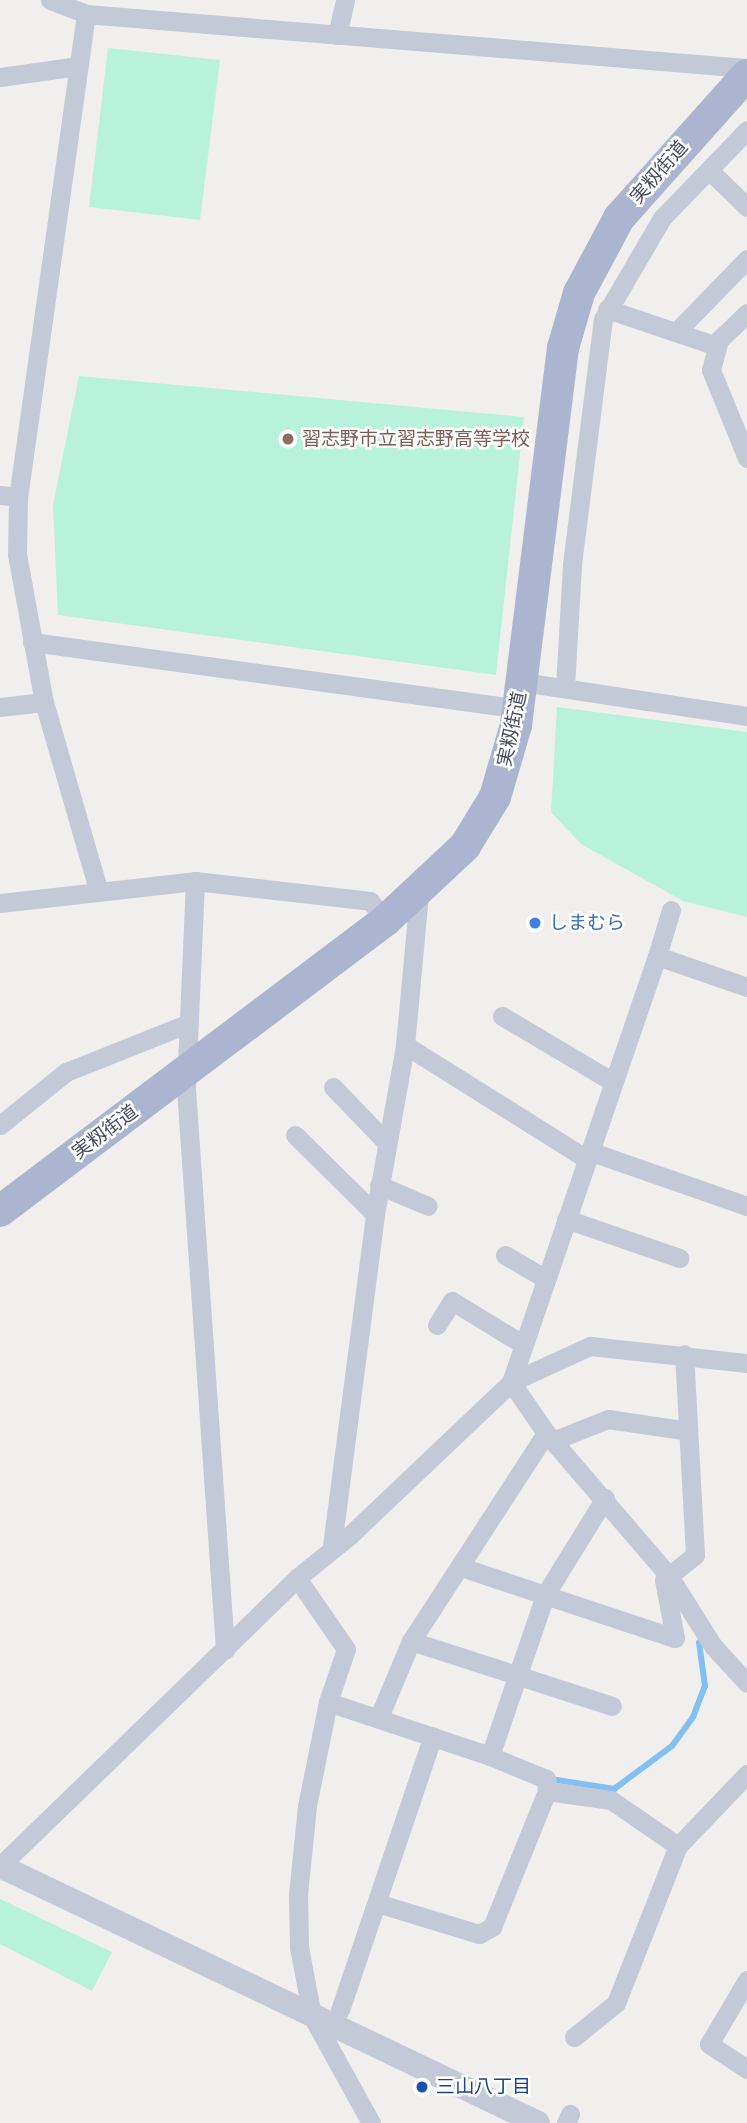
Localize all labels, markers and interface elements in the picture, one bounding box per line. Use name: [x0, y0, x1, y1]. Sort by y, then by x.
street label: 実籾街道: [625, 136, 693, 208]
place label: 習志野市立習志野高等学校: [302, 428, 530, 450]
marker: 習志野市立習志野高等学校: [280, 431, 296, 447]
street label: 実籾街道: [493, 689, 531, 769]
place label: しまむら: [549, 912, 625, 934]
marker: しまむら: [527, 915, 543, 931]
street label: 実籾街道: [68, 1100, 142, 1164]
place label: 三山八丁目: [436, 2076, 531, 2098]
marker: 三山八丁目: [414, 2079, 430, 2095]

